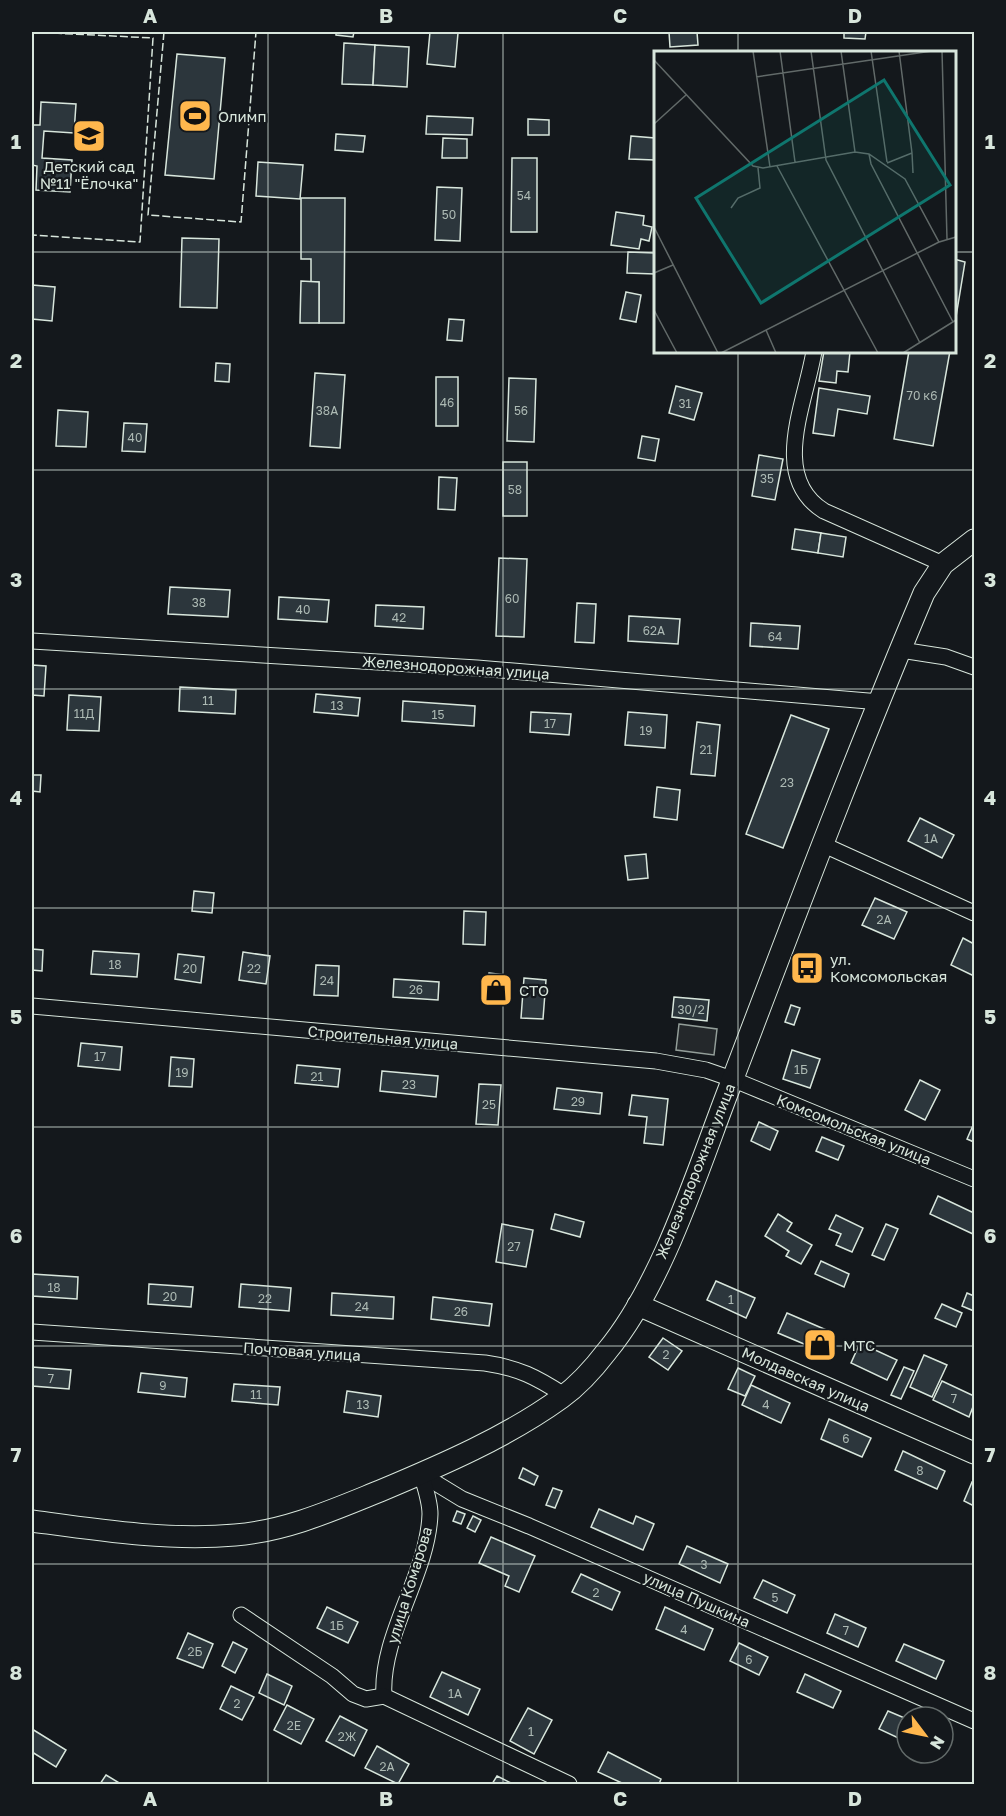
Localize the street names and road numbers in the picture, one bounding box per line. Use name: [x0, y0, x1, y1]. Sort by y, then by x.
street label: Железнодорожная улица: [362, 651, 550, 683]
street label: Строительная улица: [307, 1021, 459, 1053]
street label: Железнодорожная улица: [651, 1081, 739, 1261]
street label: Комсомольская улица: [774, 1090, 934, 1168]
street label: Почтовая улица: [243, 1338, 361, 1364]
street label: Молдавская улица: [739, 1343, 873, 1415]
street label: улица Комарова: [383, 1524, 435, 1646]
street label: улица Пушкина: [641, 1567, 753, 1631]

